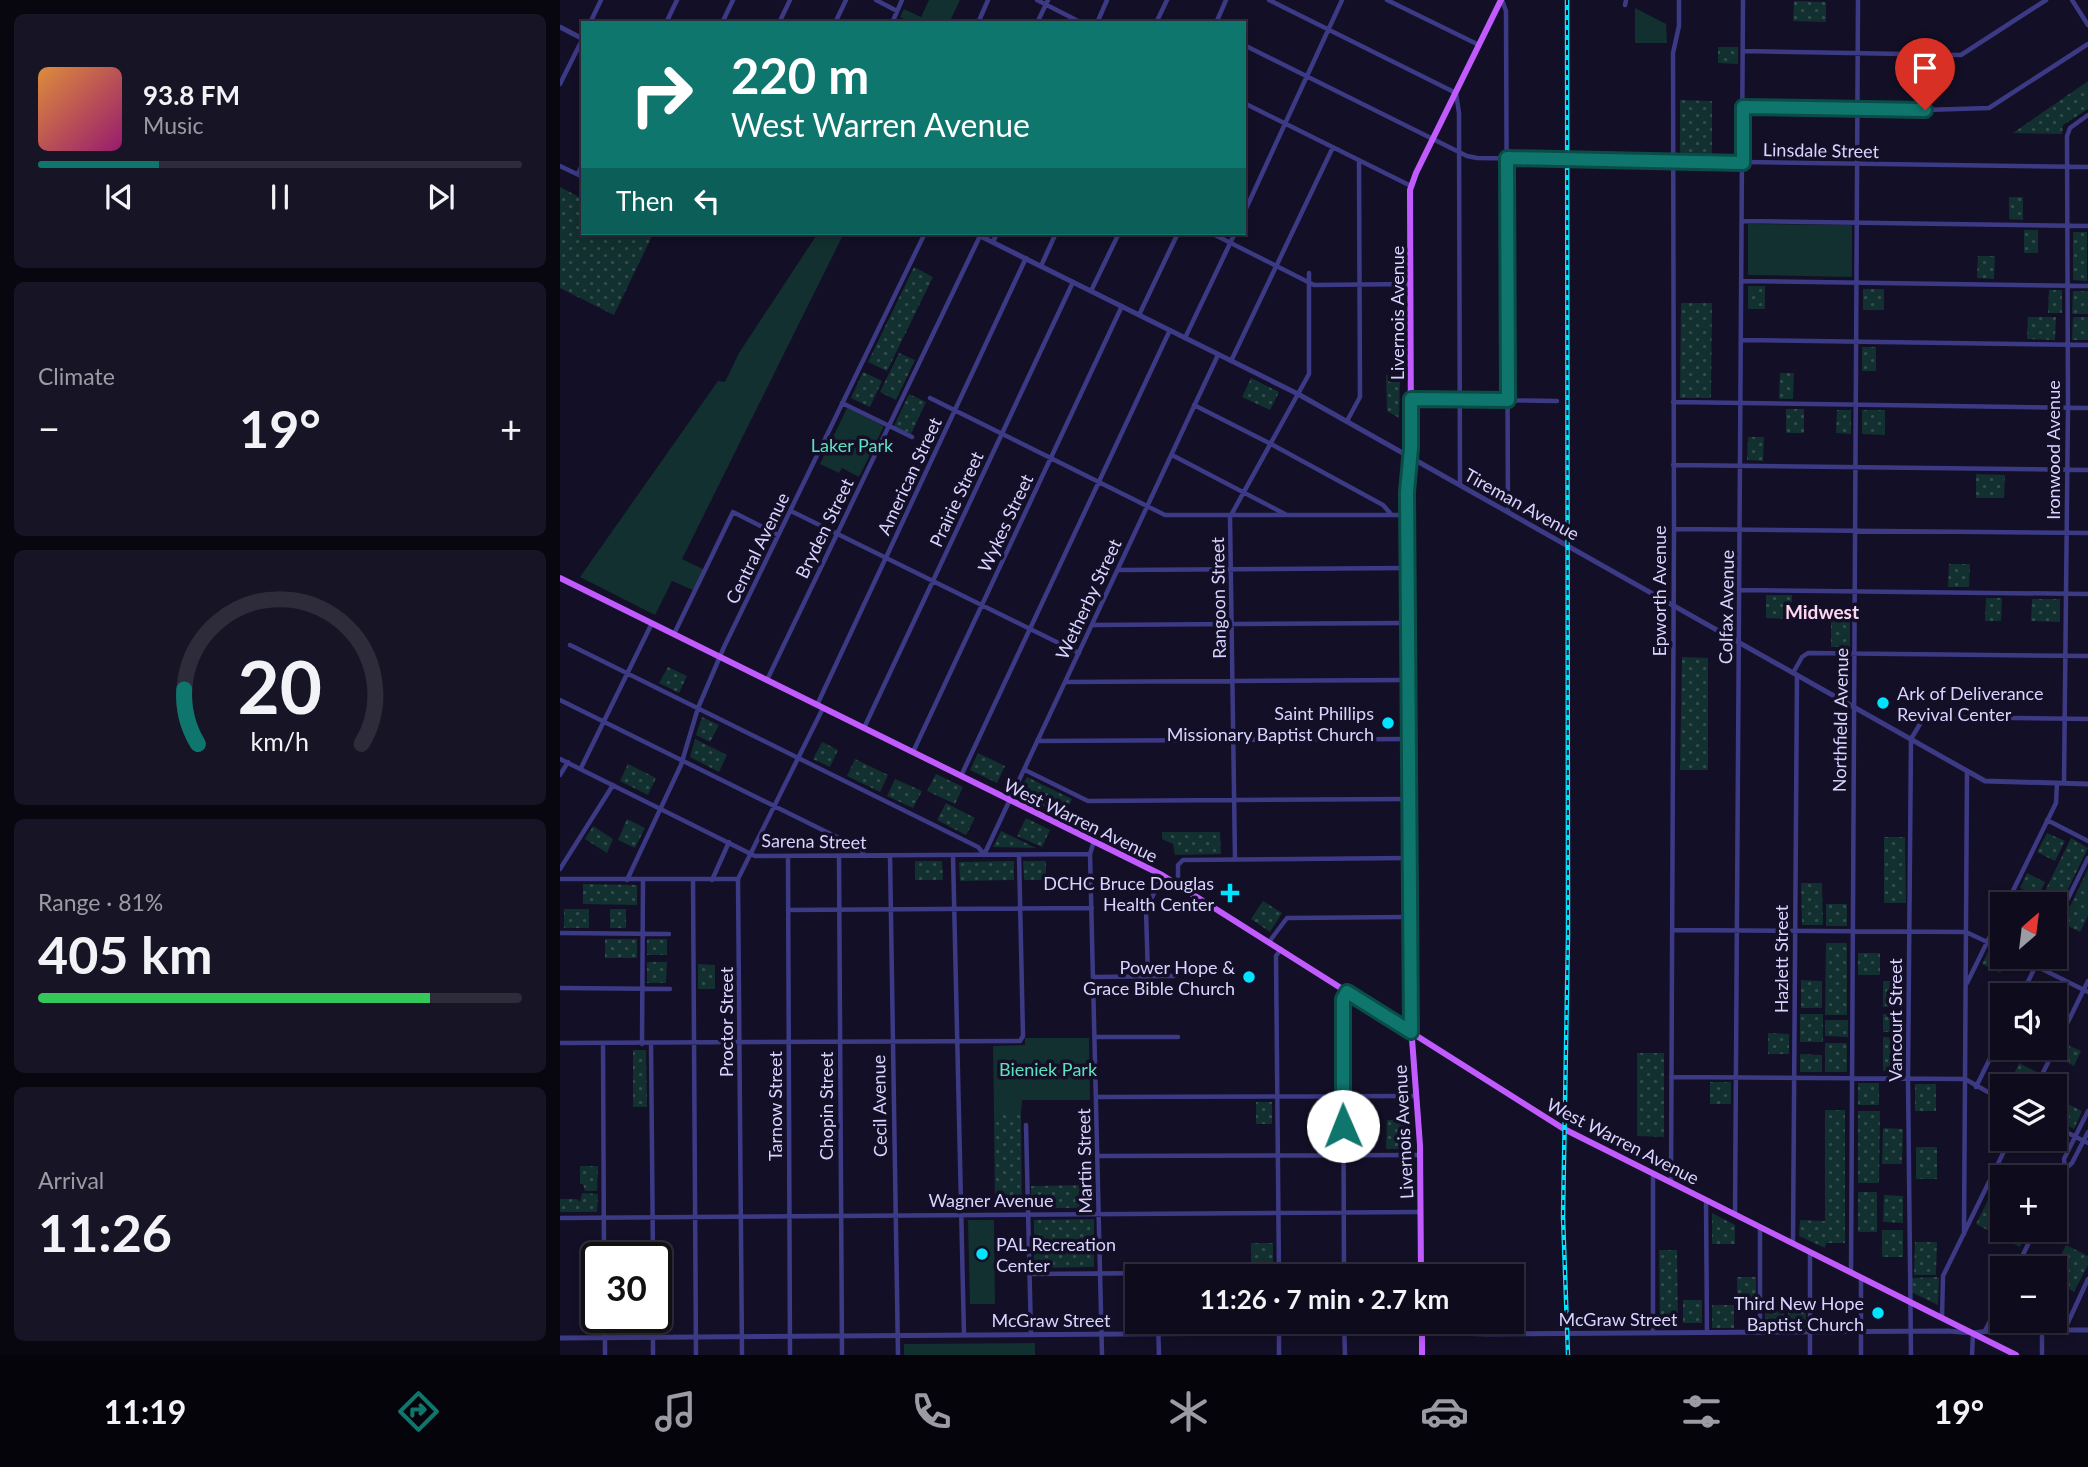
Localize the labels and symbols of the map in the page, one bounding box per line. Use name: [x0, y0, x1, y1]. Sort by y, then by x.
pin: [1895, 38, 1955, 110]
street label: Linsdale Street: [1763, 138, 1880, 162]
street label: Livernois Avenue: [1386, 246, 1408, 380]
street label: Ironwood Avenue: [2042, 380, 2064, 520]
street label: American Street: [872, 413, 946, 538]
park label: Laker Park: [811, 434, 894, 456]
street label: Prairie Street: [924, 447, 988, 550]
street label: Tireman Avenue: [1461, 463, 1583, 545]
street label: Wykes Street: [973, 470, 1038, 575]
street label: Bryden Street: [790, 474, 858, 582]
street label: Central Avenue: [721, 489, 793, 607]
street label: Epworth Avenue: [1648, 526, 1670, 657]
street label: Wetherby Street: [1050, 535, 1126, 663]
street label: Rangoon Street: [1206, 536, 1230, 659]
street label: Colfax Avenue: [1714, 550, 1738, 664]
district label: Midwest: [1785, 600, 1859, 623]
street label: Northfield Avenue: [1828, 648, 1852, 792]
place label: Ark of Deliverance Revival Center: [1897, 682, 2044, 725]
marker: Ark of Deliverance Revival Center: [1875, 695, 1891, 711]
place label: Saint Phillips Missionary Baptist Church: [1167, 702, 1374, 745]
marker: Saint Phillips Missionary Baptist Church: [1380, 715, 1396, 731]
street label: West Warren Avenue: [1001, 773, 1161, 867]
street label: Sarena Street: [761, 829, 867, 853]
place label: DCHC Bruce Douglas Health Center: [1043, 872, 1214, 915]
marker: DCHC Bruce Douglas Health Center: [1220, 883, 1240, 903]
north arrow: [1990, 892, 2067, 970]
street label: Hazlett Street: [1770, 904, 1792, 1013]
place label: Power Hope & Grace Bible Church: [1083, 956, 1235, 999]
street label: Vancourt Street: [1884, 958, 1906, 1082]
street label: Proctor Street: [715, 966, 737, 1077]
marker: Power Hope & Grace Bible Church: [1241, 969, 1257, 985]
street label: Tarnow Street: [764, 1050, 786, 1161]
street label: Chopin Street: [815, 1051, 837, 1160]
street label: Cecil Avenue: [867, 1055, 891, 1157]
park label: Bieniek Park: [999, 1058, 1098, 1080]
street label: Livernois Avenue: [1388, 1064, 1418, 1200]
position arrow: [1306, 1089, 1380, 1163]
street label: West Warren Avenue: [1543, 1093, 1703, 1189]
street label: Martin Street: [1072, 1108, 1096, 1214]
street label: Wagner Avenue: [928, 1189, 1054, 1211]
place label: PAL Recreation Center: [996, 1233, 1116, 1276]
speed limit sign: 30: [581, 1242, 672, 1333]
marker: PAL Recreation Center: [974, 1246, 990, 1262]
place label: Third New Hope Baptist Church: [1734, 1292, 1864, 1335]
marker: Third New Hope Baptist Church: [1870, 1305, 1886, 1321]
street label: McGraw Street: [1559, 1308, 1678, 1330]
street label: McGraw Street: [992, 1309, 1111, 1331]

